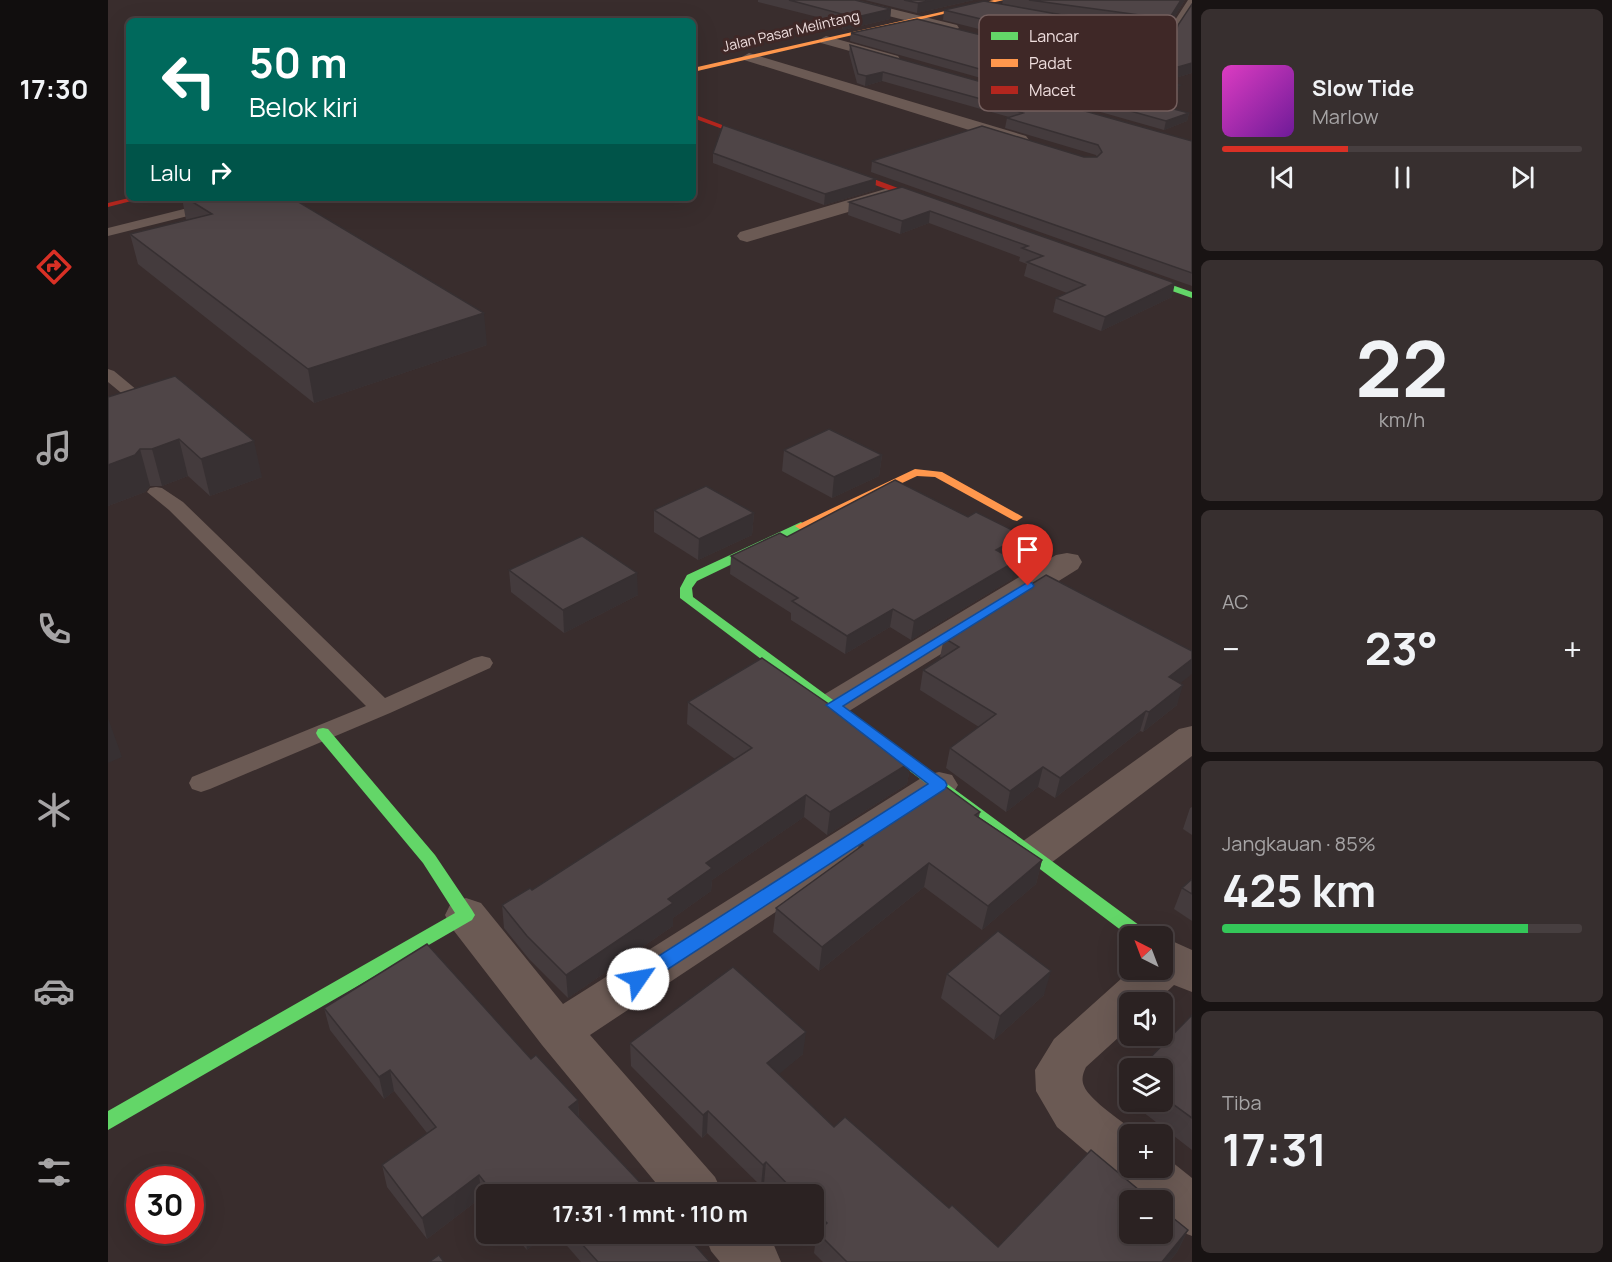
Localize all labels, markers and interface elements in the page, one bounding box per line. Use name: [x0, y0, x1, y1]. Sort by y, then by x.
street label: Jalan Pasar Melintang: [720, 5, 861, 56]
legend: [979, 15, 1177, 111]
text: Lancar: [1029, 25, 1079, 47]
text: 50 m: [249, 33, 347, 91]
icon: left: [150, 42, 228, 120]
text: Padat: [1029, 52, 1072, 74]
text: 17:30: [20, 70, 88, 107]
text: Slow Tide: [1312, 73, 1414, 103]
text: Macet: [1029, 79, 1076, 101]
text: Belok kiri: [249, 88, 358, 125]
text: Marlow: [1312, 103, 1379, 130]
icon: right: [204, 156, 237, 189]
text: Lalu: [150, 158, 192, 188]
icon: previous: [1266, 161, 1299, 194]
icon: pause: [1386, 161, 1419, 194]
icon: next: [1506, 161, 1539, 194]
icon: directions: [33, 246, 75, 288]
text: 22: [1356, 314, 1448, 420]
text: km/h: [1379, 406, 1425, 433]
icon: music: [33, 427, 75, 469]
pin: [1002, 524, 1053, 586]
icon: arrive: [1011, 533, 1044, 566]
text: AC: [1222, 588, 1249, 615]
icon: phone: [33, 608, 75, 650]
text: 23°: [1365, 617, 1438, 679]
text: −: [1222, 626, 1240, 671]
text: +: [1563, 626, 1582, 671]
icon: climate: [33, 789, 75, 831]
text: Jangkauan · 85%: [1222, 830, 1376, 857]
text: 425 km: [1222, 859, 1376, 921]
north arrow: [1119, 926, 1173, 980]
map controls: [1119, 926, 1173, 1244]
position arrow: [606, 947, 670, 1011]
icon: car: [33, 970, 75, 1012]
button: sound: [1119, 992, 1173, 1046]
button: layers: [1119, 1058, 1173, 1112]
text: Tiba: [1222, 1089, 1262, 1116]
text: 17:31: [1222, 1118, 1327, 1180]
button: +: [1119, 1124, 1173, 1178]
icon: filters: [33, 1151, 75, 1193]
speed limit sign: 30: [126, 1166, 204, 1244]
button: −: [1119, 1190, 1173, 1244]
text: 17:31 · 1 mnt · 110 m: [552, 1199, 748, 1229]

